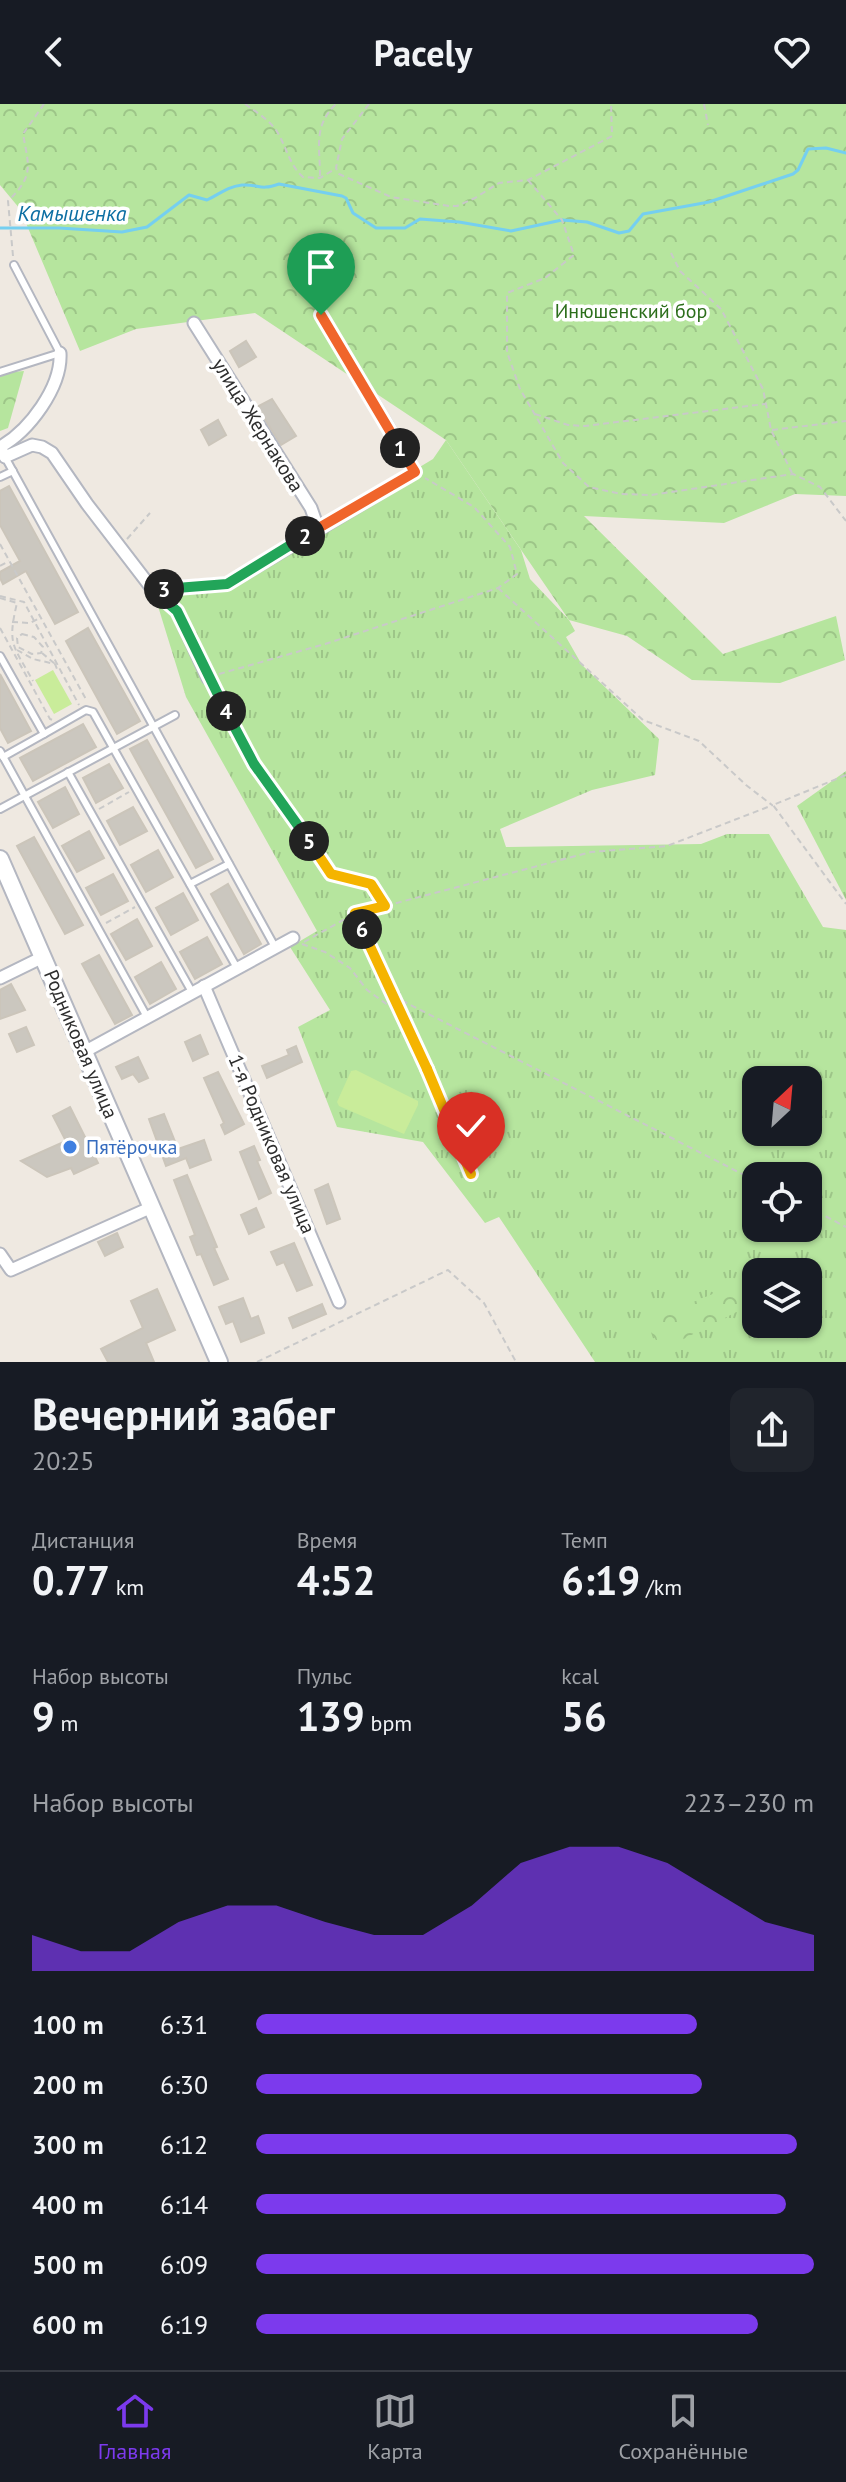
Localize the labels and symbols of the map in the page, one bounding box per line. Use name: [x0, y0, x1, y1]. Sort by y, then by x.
water label: Камышенка: [18, 199, 127, 227]
pin: [287, 233, 355, 315]
park label: Инюшенский бор: [555, 298, 707, 324]
street label: улица Жернакова: [206, 353, 310, 497]
pin: 1: [380, 428, 420, 468]
pin: 2: [285, 516, 325, 556]
pin: 3: [144, 569, 184, 609]
pin: 4: [206, 691, 246, 731]
pin: 5: [289, 821, 329, 861]
pin: 6: [342, 909, 382, 949]
street label: Родниковая улица: [38, 966, 124, 1122]
street label: 1-я Родниковая улица: [222, 1050, 322, 1238]
north arrow: [742, 1066, 822, 1146]
pin: [437, 1092, 505, 1174]
place label: Пятёрочка: [86, 1134, 177, 1160]
marker: Пятёрочка: [61, 1138, 79, 1156]

